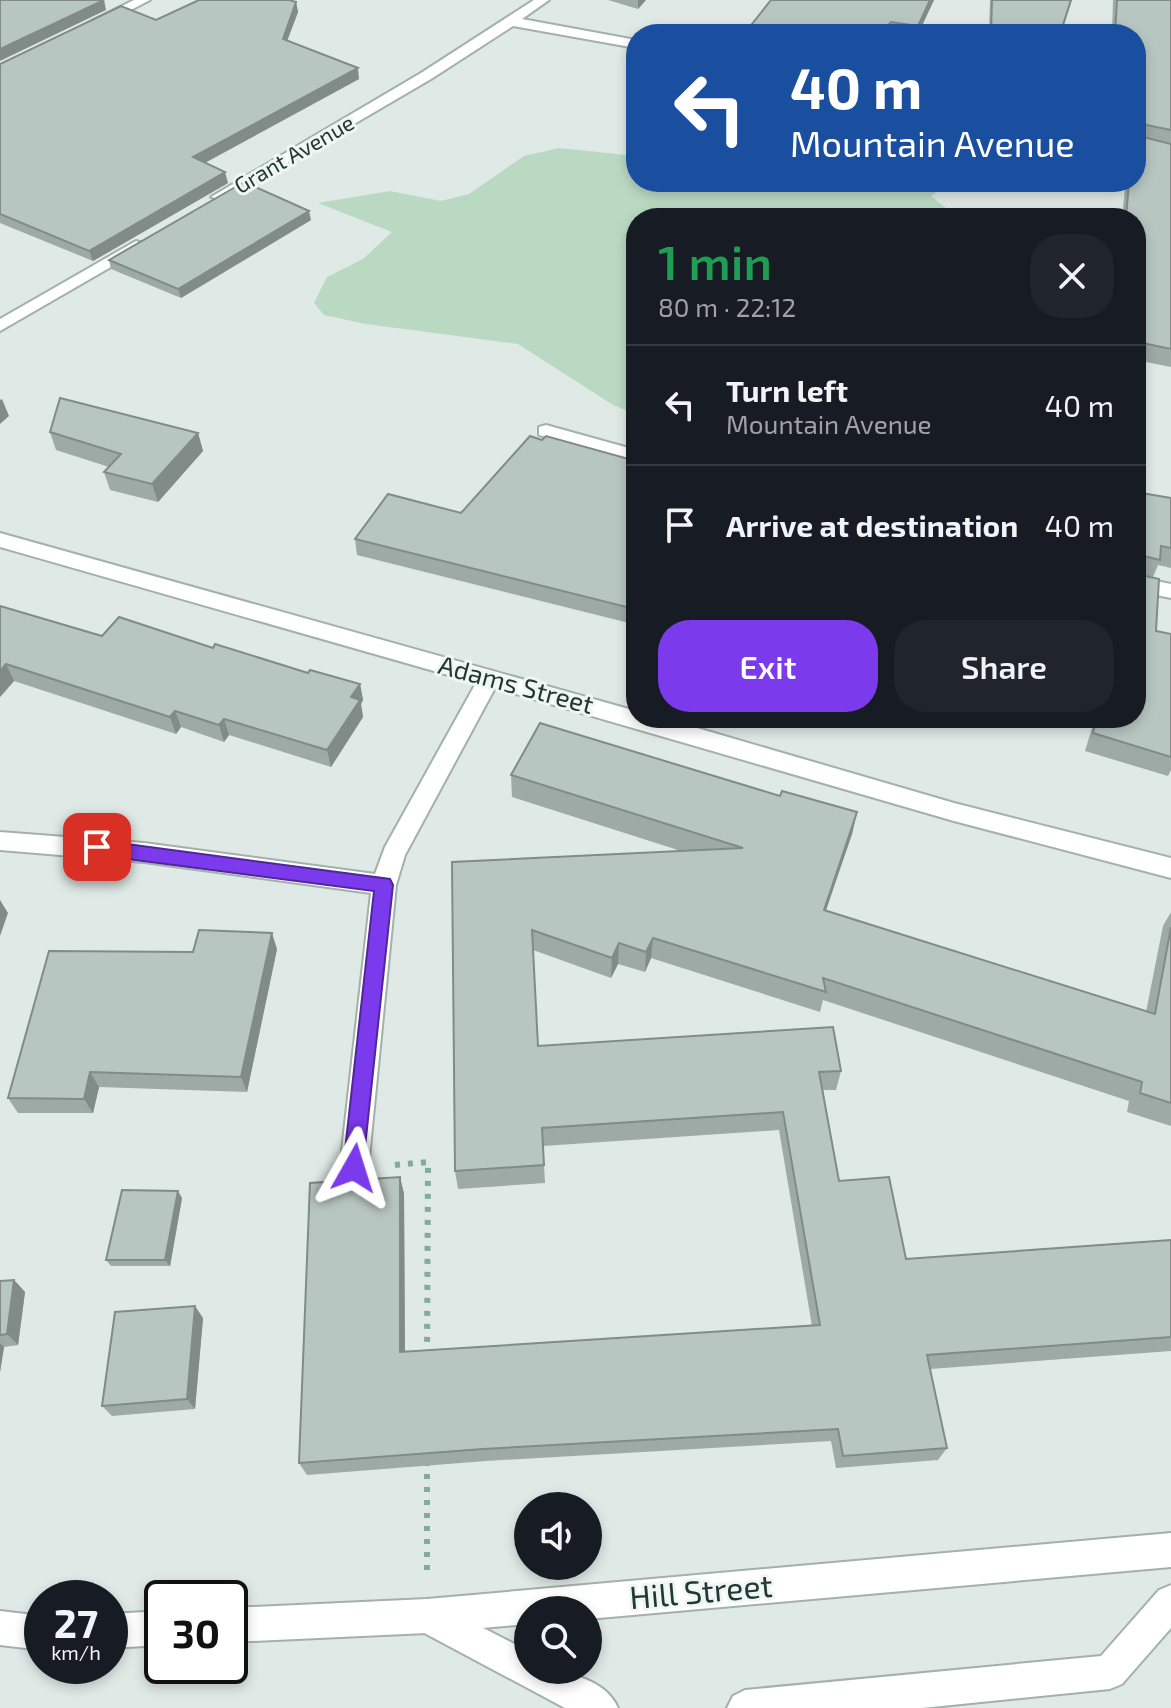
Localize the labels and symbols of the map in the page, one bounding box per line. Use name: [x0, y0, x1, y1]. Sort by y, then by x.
street label: Grant Avenue: [229, 108, 358, 198]
street label: Adams Street: [435, 648, 597, 719]
pin: [63, 813, 131, 881]
position arrow: [312, 1126, 396, 1210]
street label: Hill Street: [628, 1565, 774, 1615]
speed limit sign: 30: [144, 1580, 248, 1684]

